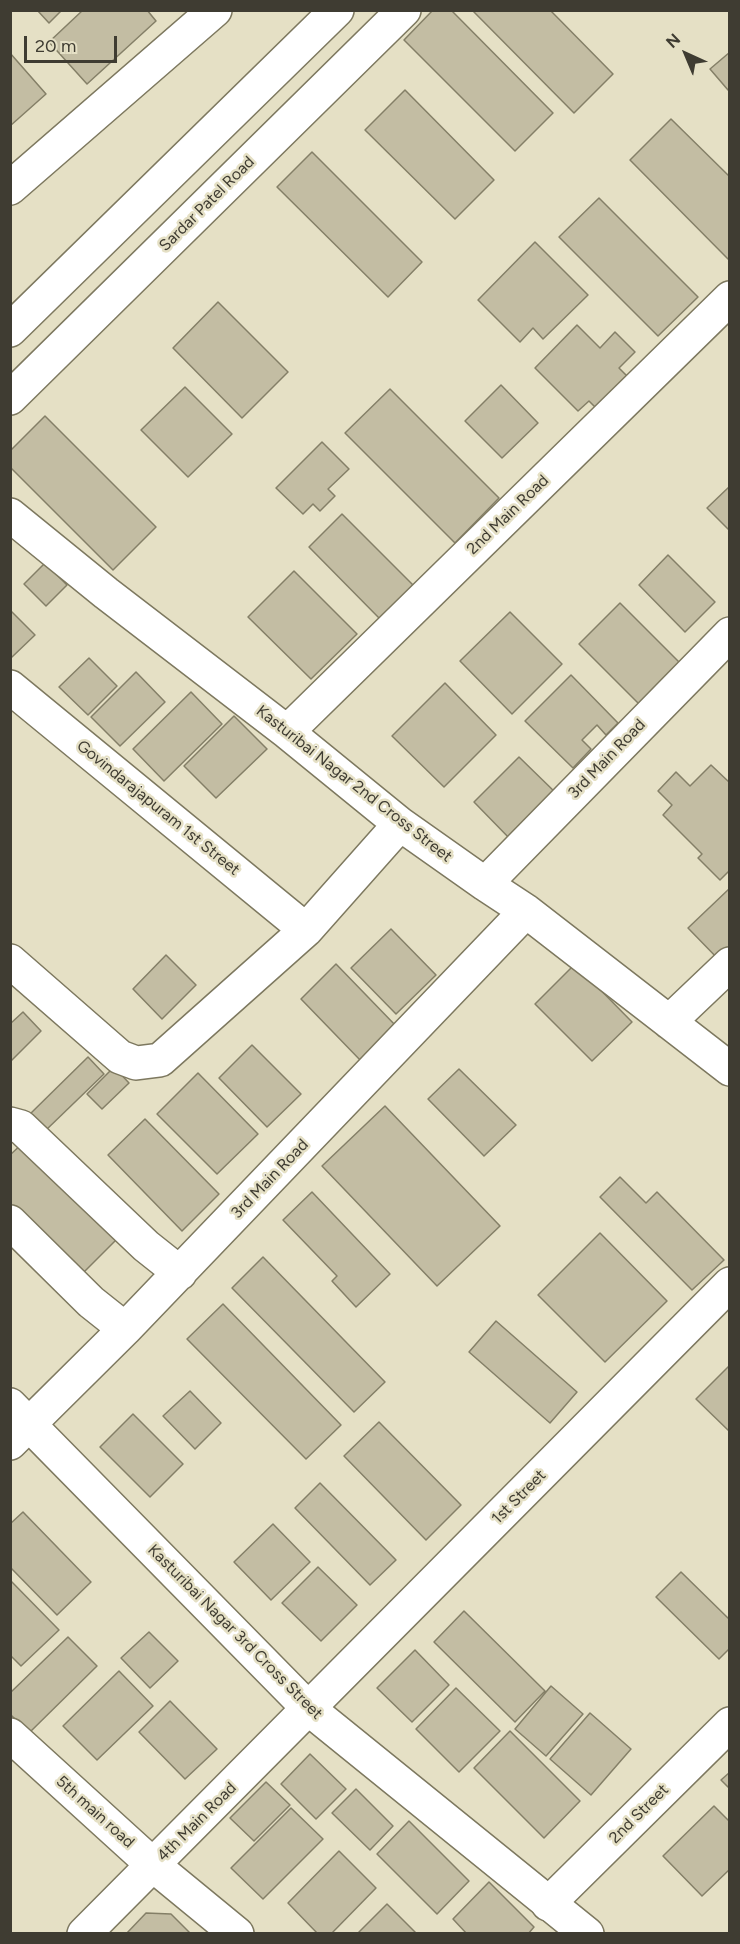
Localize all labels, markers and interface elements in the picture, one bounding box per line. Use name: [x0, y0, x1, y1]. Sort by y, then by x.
scale bar: [27, 24, 120, 62]
north arrow: [656, 24, 716, 84]
text: N: [662, 30, 684, 52]
text: 20 m: [35, 35, 76, 57]
street label: Sardar Patel Road: [155, 152, 259, 256]
street label: 2nd Main Road: [463, 471, 553, 559]
street label: Kasturibai Nagar 2nd Cross Street: [252, 702, 456, 866]
street label: 3rd Main Road: [564, 715, 650, 803]
street label: Govindarajapuram 1st Street: [73, 736, 243, 880]
street label: 3rd Main Road: [227, 1135, 313, 1223]
street label: 1st Street: [488, 1466, 550, 1528]
street label: Kasturibai Nagar 3rd Cross Street: [144, 1541, 326, 1723]
street label: 5th main road: [52, 1772, 138, 1852]
street label: 4th Main Road: [153, 1778, 241, 1866]
street label: 2nd Street: [605, 1780, 673, 1848]

